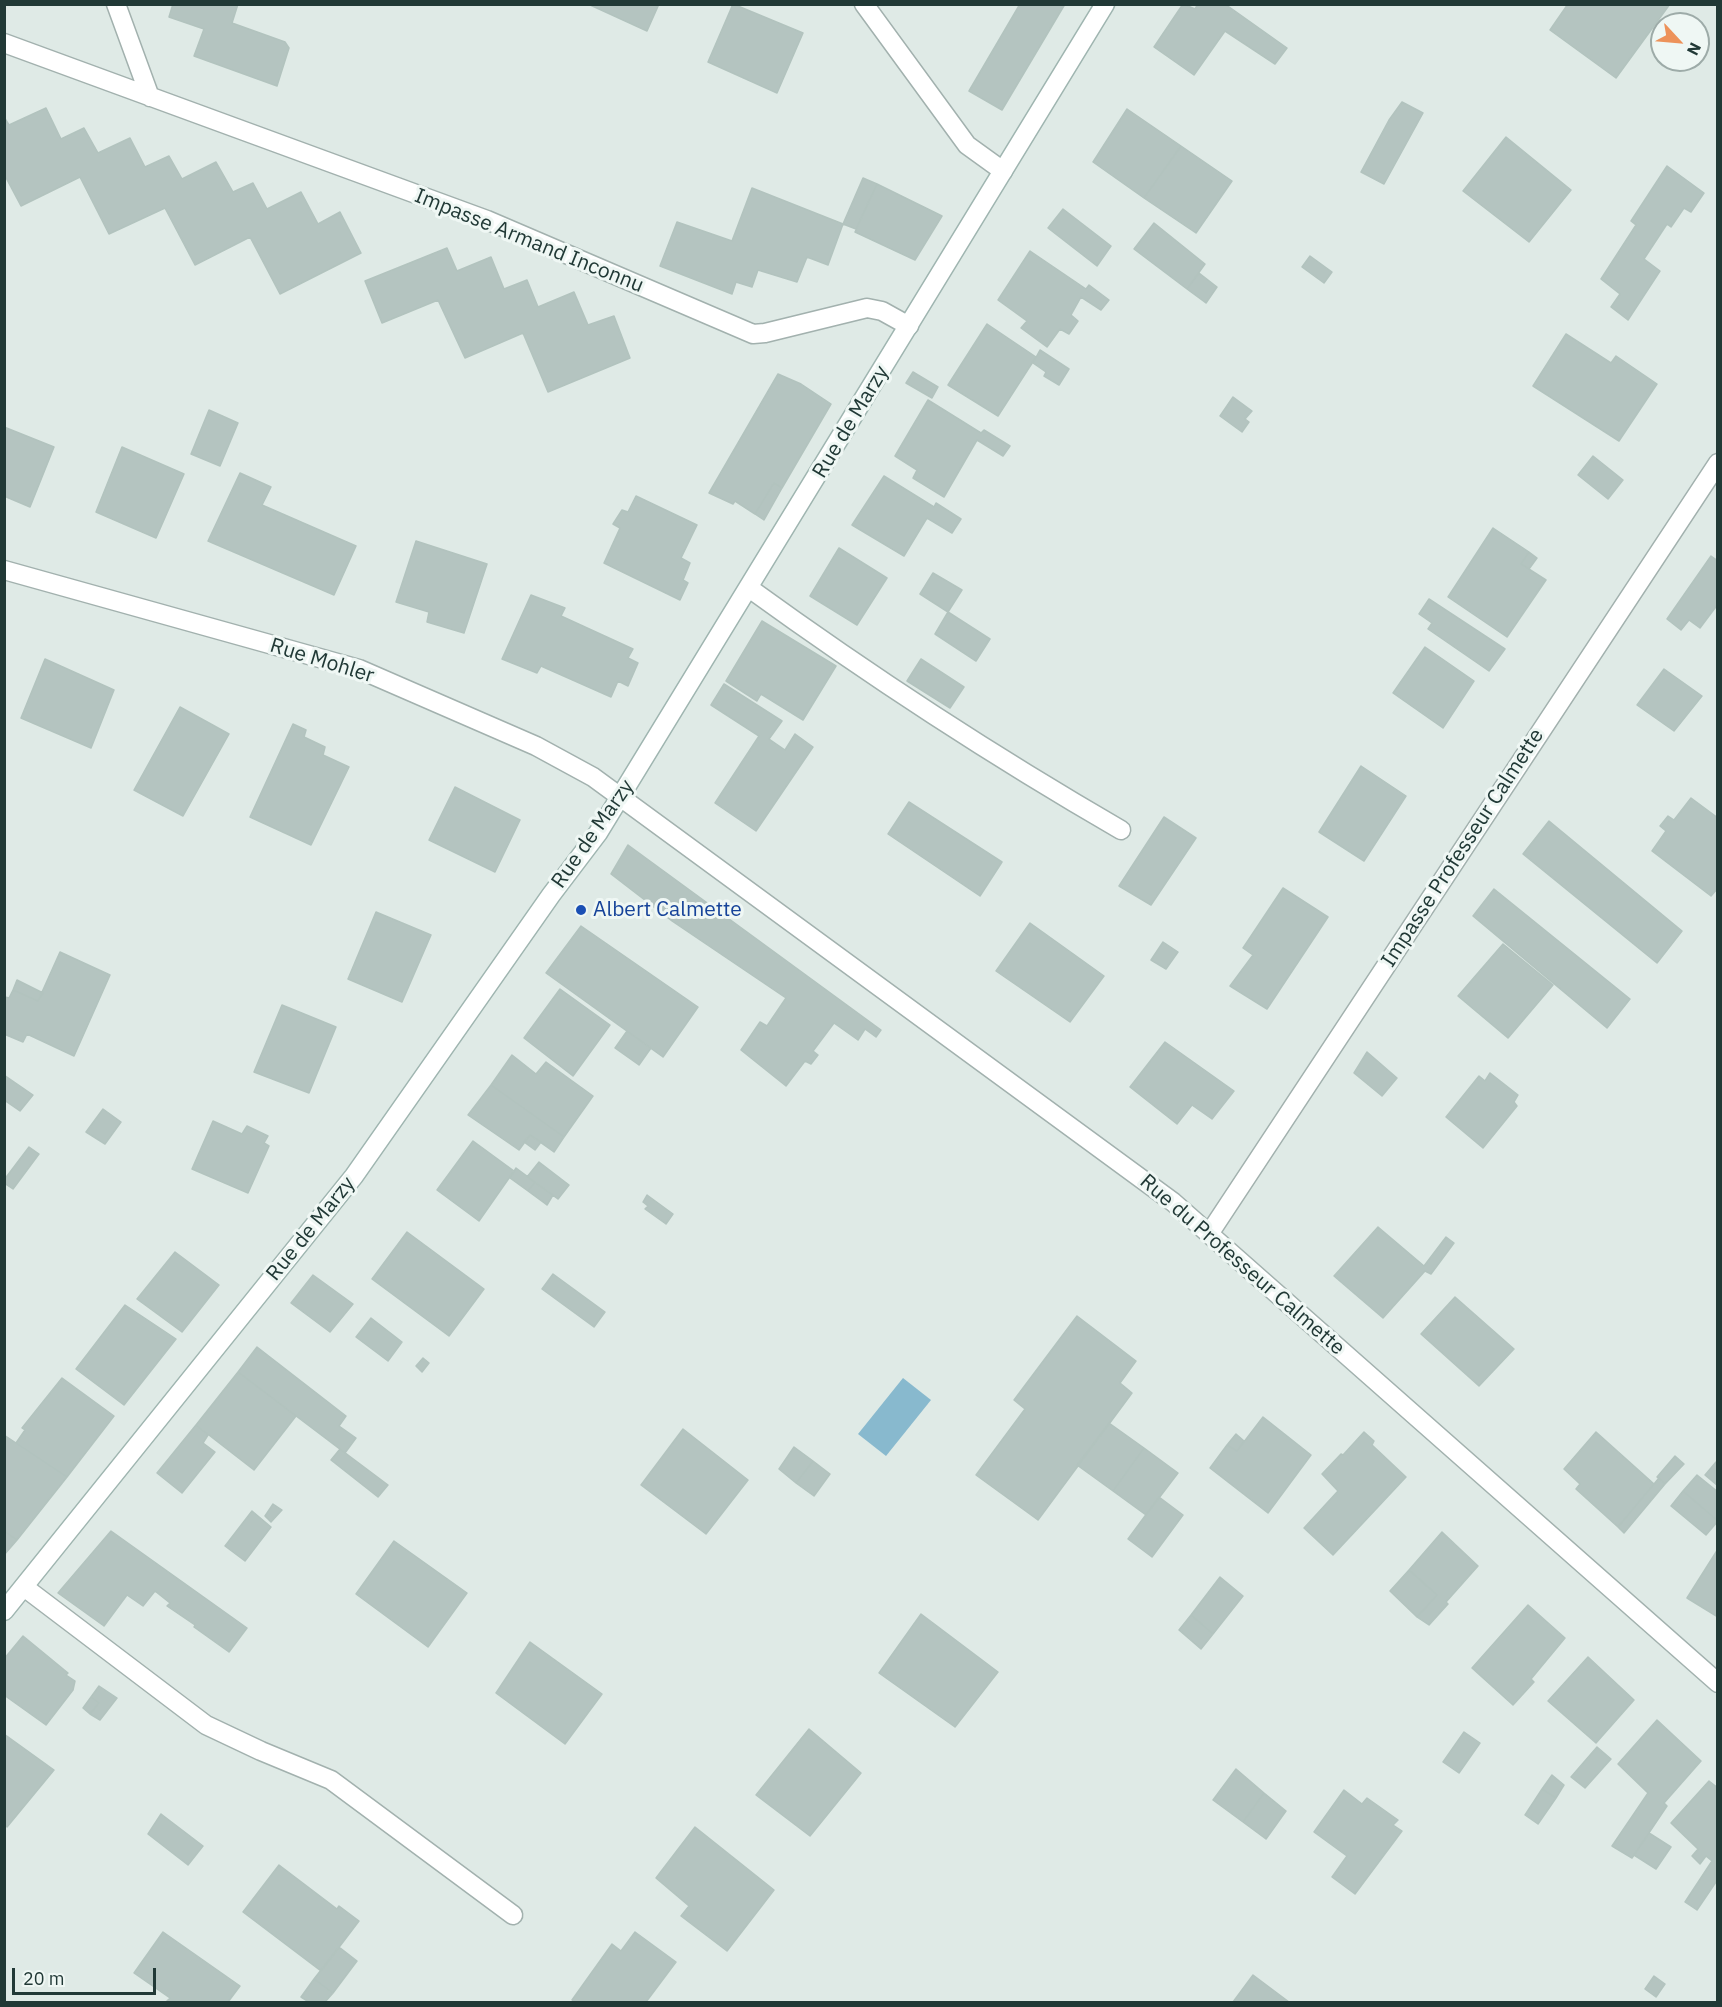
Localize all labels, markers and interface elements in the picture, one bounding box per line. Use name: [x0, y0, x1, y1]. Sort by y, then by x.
north arrow: [1650, 12, 1710, 72]
text: N: [1683, 39, 1706, 59]
street label: Impasse Armand Inconnu: [411, 183, 647, 299]
street label: Rue de Marzy: [808, 361, 894, 483]
street label: Rue Mohler: [267, 633, 377, 689]
street label: Impasse Professeur Calmette: [1376, 724, 1550, 972]
street label: Rue de Marzy: [546, 775, 640, 893]
place label: Albert Calmette: [593, 897, 742, 923]
marker: Albert Calmette: [574, 903, 588, 917]
street label: Rue du Professeur Calmette: [1134, 1169, 1350, 1361]
street label: Rue de Marzy: [261, 1172, 361, 1286]
scale bar: [15, 1956, 159, 1994]
text: 20 m: [23, 1967, 65, 1990]

